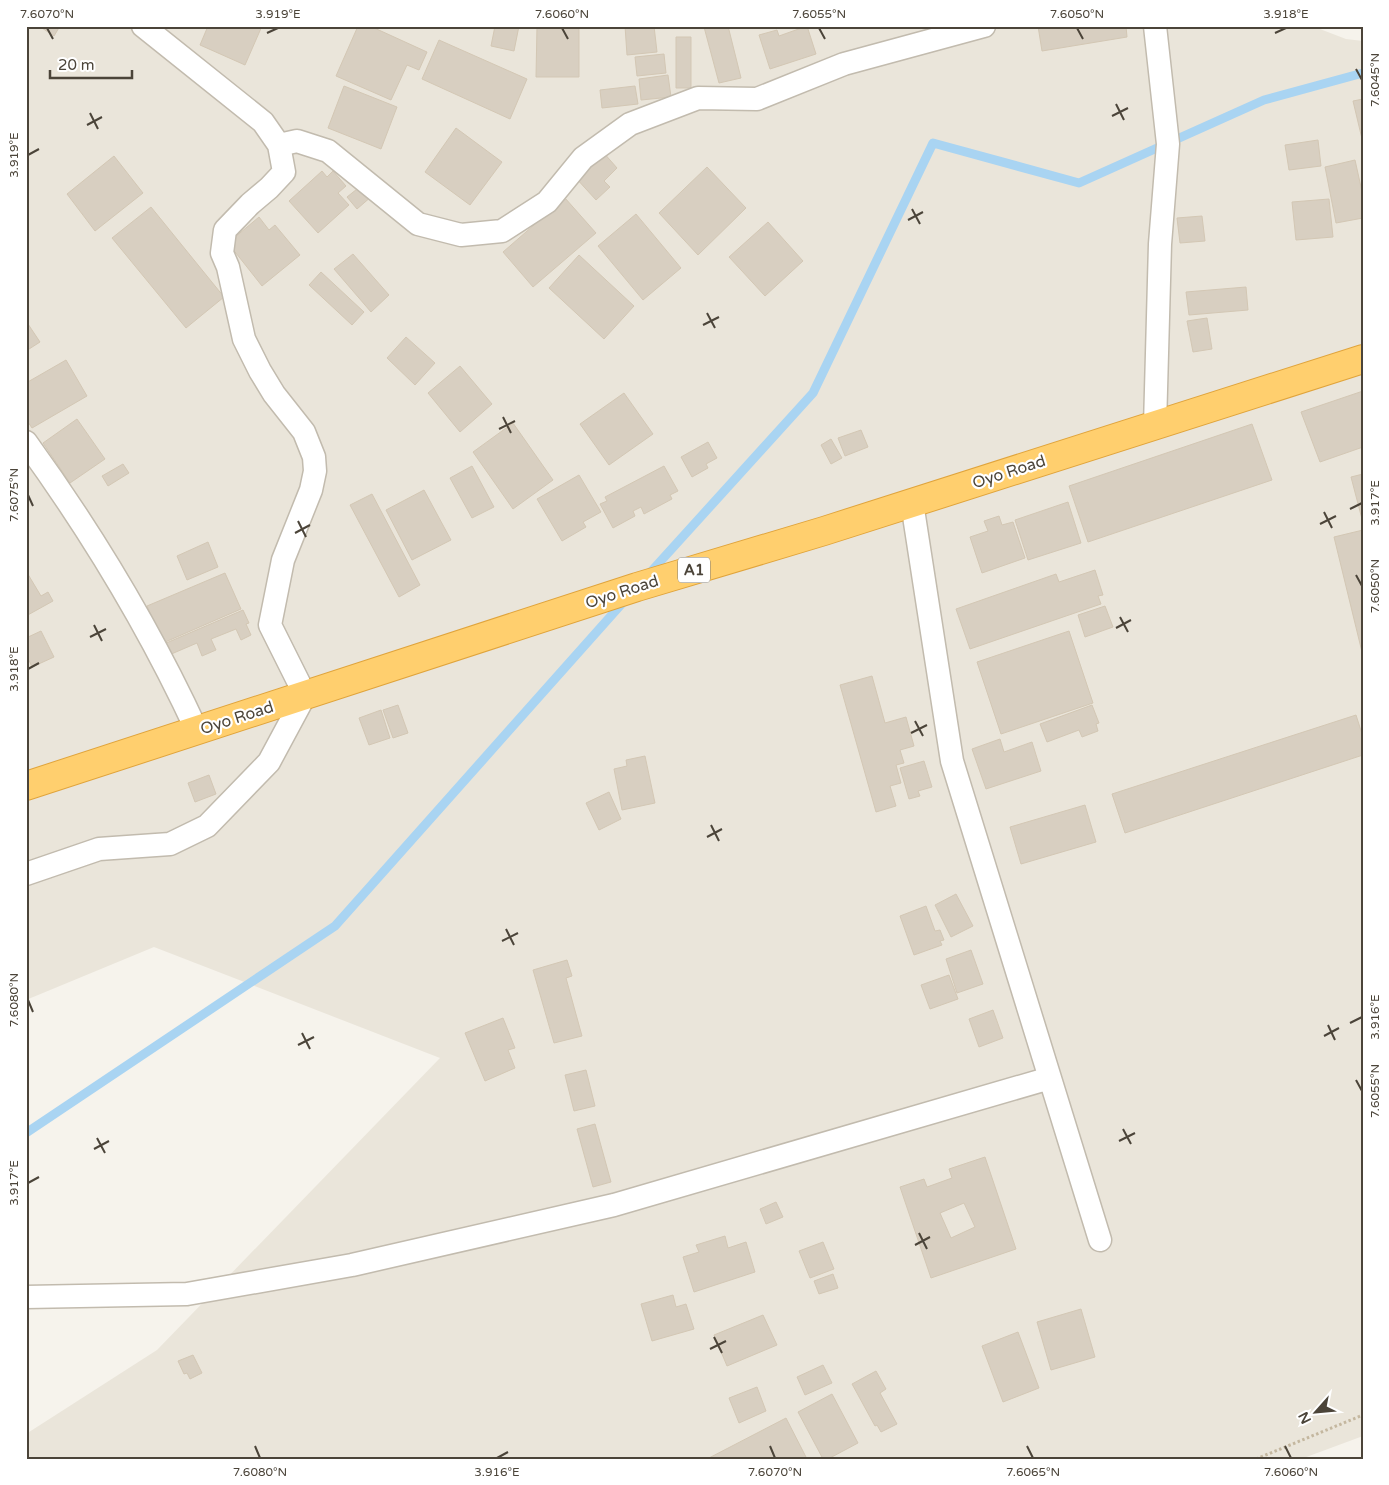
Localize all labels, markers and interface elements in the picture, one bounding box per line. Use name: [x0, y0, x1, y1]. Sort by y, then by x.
text: 7.6070°N: [20, 7, 74, 21]
text: 3.919°E: [255, 7, 301, 21]
text: 7.6060°N: [535, 7, 589, 21]
text: 7.6055°N: [792, 7, 846, 21]
text: 7.6050°N: [1050, 7, 1104, 21]
text: 3.918°E: [1263, 7, 1309, 21]
scale bar: [50, 48, 132, 80]
text: 7.6045°N: [1368, 53, 1382, 107]
text: 20 m: [58, 56, 95, 74]
text: 3.919°E: [7, 132, 21, 178]
street label: Oyo Road: [970, 451, 1048, 493]
text: 7.6075°N: [7, 468, 21, 522]
text: 3.917°E: [1368, 480, 1382, 526]
road number: A1: [678, 558, 710, 582]
text: 7.6050°N: [1368, 559, 1382, 613]
street label: Oyo Road: [583, 571, 661, 613]
text: 3.918°E: [7, 646, 21, 692]
street label: Oyo Road: [198, 697, 276, 739]
text: 7.6080°N: [7, 973, 21, 1027]
text: 3.916°E: [1368, 994, 1382, 1040]
text: 7.6055°N: [1368, 1064, 1382, 1118]
text: 3.917°E: [7, 1160, 21, 1206]
north arrow: [1292, 1388, 1342, 1438]
text: N: [1295, 1409, 1315, 1427]
text: 7.6080°N: [233, 1465, 287, 1479]
text: 3.916°E: [474, 1465, 520, 1479]
text: 7.6070°N: [748, 1465, 802, 1479]
text: 7.6065°N: [1006, 1465, 1060, 1479]
text: 7.6060°N: [1264, 1465, 1318, 1479]

